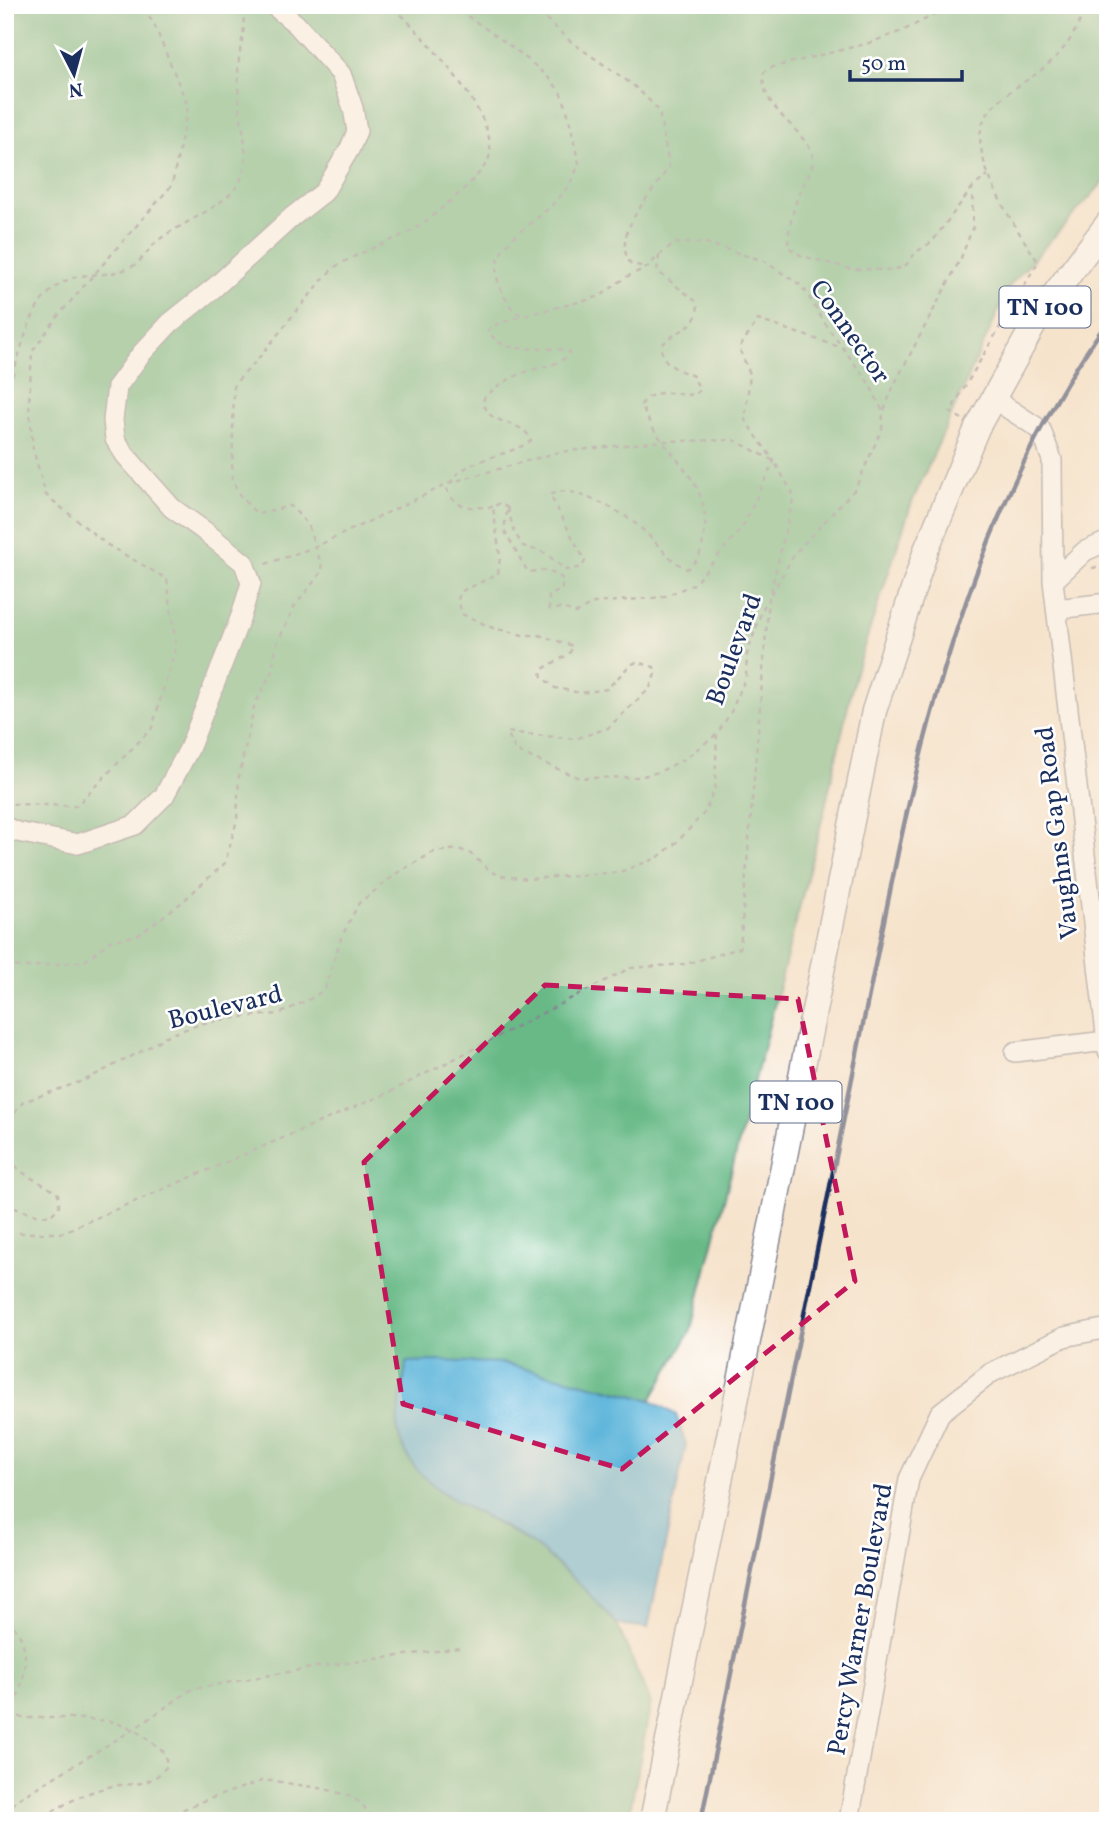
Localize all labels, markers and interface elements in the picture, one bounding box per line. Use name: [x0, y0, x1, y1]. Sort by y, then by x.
north arrow: [38, 38, 108, 108]
scale bar: [850, 38, 962, 82]
text: 50 m: [861, 50, 906, 79]
text: N: [67, 75, 84, 103]
street label: Connector: [800, 273, 898, 391]
road number: TN 100: [1000, 286, 1090, 328]
street label: Boulevard: [698, 589, 772, 711]
street label: Vaughns Gap Road: [1027, 724, 1089, 941]
street label: Boulevard: [164, 976, 286, 1040]
road number: TN 100: [750, 1082, 842, 1122]
street label: Percy Warner Boulevard: [819, 1480, 903, 1758]

